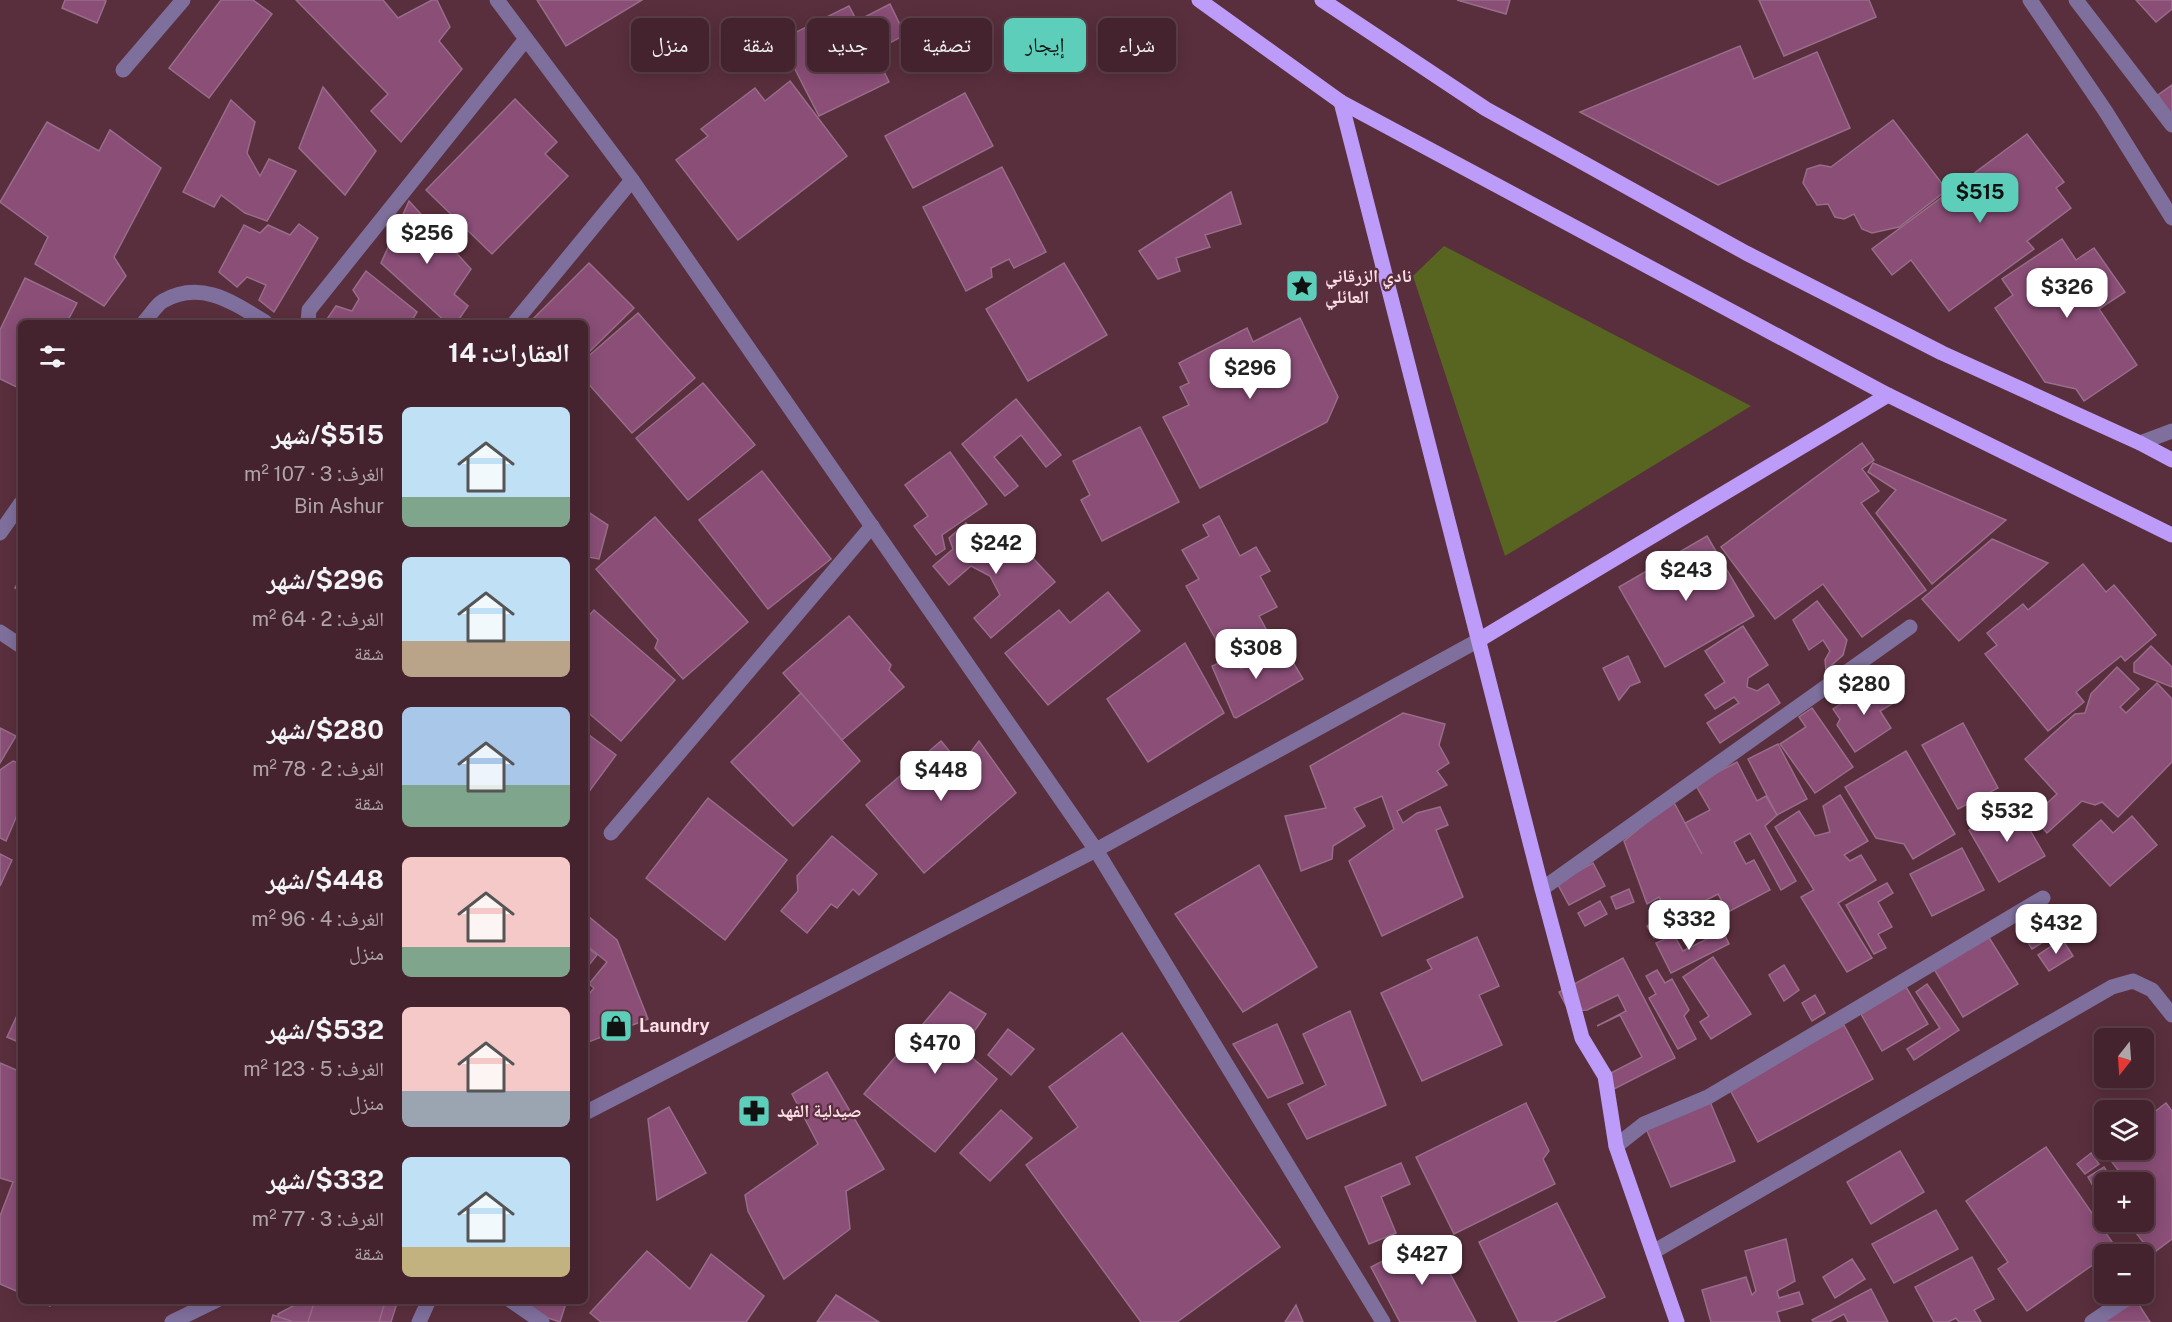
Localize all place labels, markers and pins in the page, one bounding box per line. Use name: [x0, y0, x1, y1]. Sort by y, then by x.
pin: $515: [1944, 173, 2016, 224]
pin: $256: [391, 214, 463, 265]
place label: نادي الزرقاني العائلي: [1325, 265, 1412, 311]
place icon: نادي الزرقاني العائلي: [1284, 268, 1320, 304]
pin: $326: [2031, 268, 2103, 319]
pin: $296: [1214, 349, 1286, 400]
pin: $242: [960, 524, 1032, 575]
pin: $243: [1650, 551, 1722, 602]
pin: $308: [1220, 629, 1292, 680]
pin: $280: [1828, 665, 1900, 716]
pin: $448: [905, 751, 977, 802]
pin: $532: [1971, 792, 2043, 843]
pin: $332: [1653, 900, 1725, 951]
pin: $432: [2020, 904, 2092, 955]
shop icon: Laundry: [598, 1008, 634, 1044]
place label: Laundry: [639, 1015, 710, 1036]
pin: $470: [899, 1024, 971, 1075]
pharmacy icon: صيدلية الفهد: [736, 1093, 772, 1129]
place label: صيدلية الفهد: [777, 1100, 862, 1121]
pin: $427: [1386, 1235, 1458, 1286]

